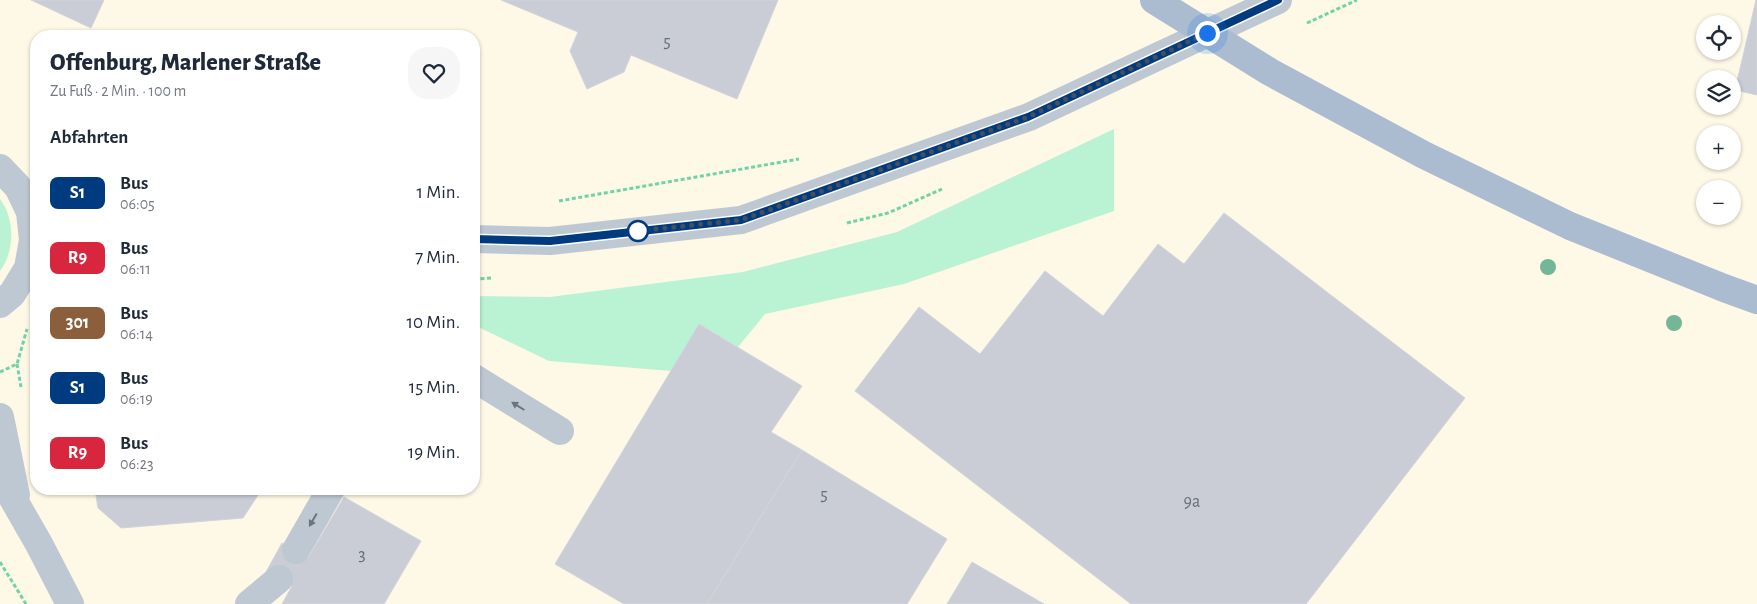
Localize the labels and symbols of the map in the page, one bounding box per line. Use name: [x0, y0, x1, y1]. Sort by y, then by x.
your location: [1195, 21, 1220, 46]
house number: 5: [663, 33, 671, 51]
unlabelled marker: [627, 220, 649, 242]
one-way arrow: [512, 401, 525, 410]
house number: 5: [820, 486, 828, 504]
house number: 9a: [1184, 493, 1200, 511]
one-way arrow: [309, 513, 318, 526]
house number: 3: [358, 546, 366, 564]

